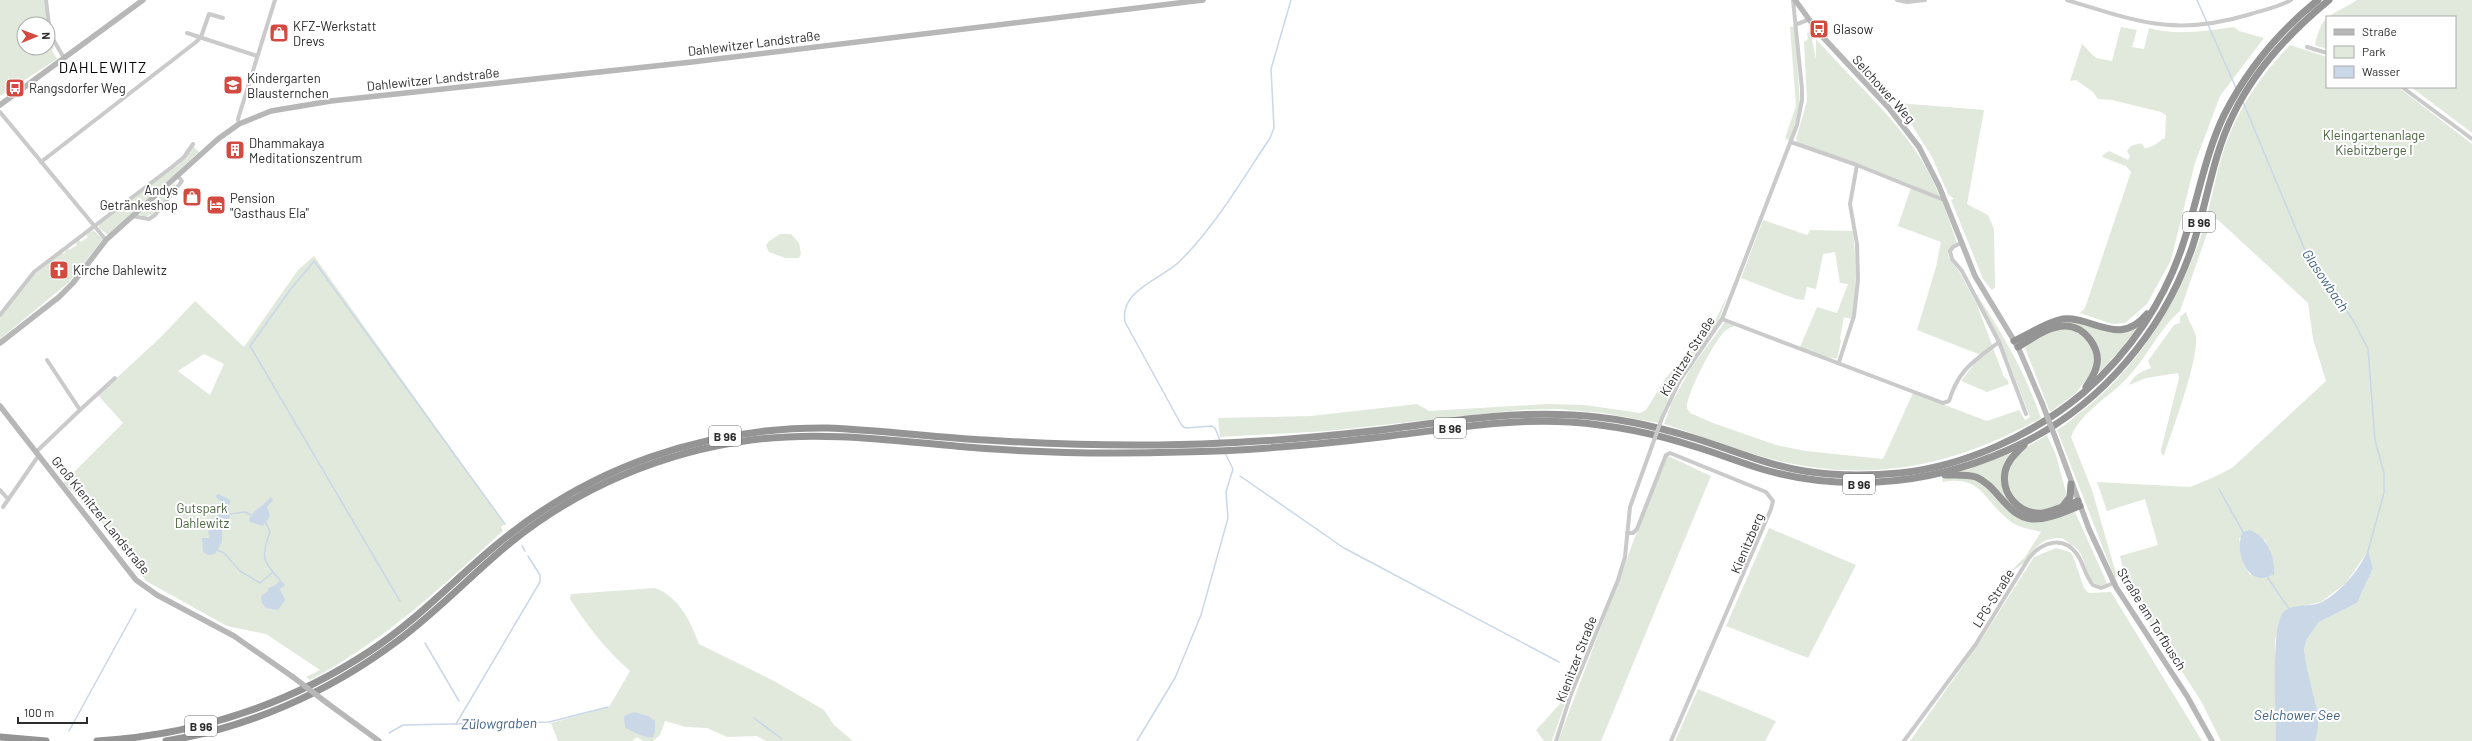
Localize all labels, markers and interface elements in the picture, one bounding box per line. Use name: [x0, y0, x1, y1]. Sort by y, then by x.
north arrow: [16, 16, 56, 56]
legend: [2326, 16, 2456, 88]
place label: KFZ-Werkstatt Drevs: [293, 18, 377, 49]
bus stop icon: Glasow: [1808, 18, 1830, 40]
place label: Glasow: [1833, 21, 1873, 37]
shop icon: KFZ-Werkstatt Drevs: [268, 22, 290, 44]
text: Straße: [2362, 24, 2397, 38]
street label: Dahlewitzer Landstraße: [687, 27, 821, 59]
text: N: [40, 32, 53, 40]
text: Park: [2362, 44, 2386, 58]
street label: Selchower Weg: [1849, 52, 1919, 126]
district label: DAHLEWITZ: [59, 58, 147, 76]
street label: Dahlewitzer Landstraße: [366, 64, 500, 94]
text: Wasser: [2362, 64, 2401, 78]
place label: Kindergarten Blausternchen: [247, 70, 329, 101]
school or university icon: Kindergarten Blausternchen: [222, 74, 244, 96]
bus stop icon: Rangsdorfer Weg: [4, 77, 26, 99]
place label: Rangsdorfer Weg: [29, 80, 126, 96]
park label: Kleingartenanlage Kiebitzberge I: [2323, 127, 2425, 158]
place label: Dhammakaya Meditationszentrum: [249, 135, 362, 166]
building icon: Dhammakaya Meditationszentrum: [224, 139, 246, 161]
place label: Andys Getränkeshop: [100, 182, 178, 213]
shop icon: Andys Getränkeshop: [181, 186, 203, 208]
place label: Pension "Gasthaus Ela": [230, 190, 310, 221]
hotel icon: Pension "Gasthaus Ela": [205, 194, 227, 216]
road number: B 96: [2183, 212, 2215, 232]
water label: Glasowbach: [2299, 246, 2353, 314]
church icon: Kirche Dahlewitz: [48, 259, 70, 281]
place label: Kirche Dahlewitz: [73, 262, 167, 278]
street label: Kienitzer Straße: [1656, 313, 1718, 399]
road number: B 96: [1434, 418, 1466, 438]
road number: B 96: [709, 426, 741, 446]
street label: Groß Kienitzer Landstraße: [48, 453, 154, 577]
road number: B 96: [1843, 474, 1875, 494]
park label: Gutspark Dahlewitz: [175, 500, 229, 531]
street label: Kienitzberg: [1727, 510, 1767, 576]
street label: Straße am Torfbusch: [2114, 565, 2190, 673]
street label: LPG-Straße: [1969, 566, 2017, 630]
street label: Kienitzer Straße: [1552, 614, 1600, 704]
scale bar: [18, 699, 87, 725]
text: 100 m: [24, 705, 54, 719]
water label: Selchower See: [2254, 706, 2340, 723]
water label: Zülowgraben: [461, 714, 537, 732]
road number: B 96: [185, 716, 217, 736]

